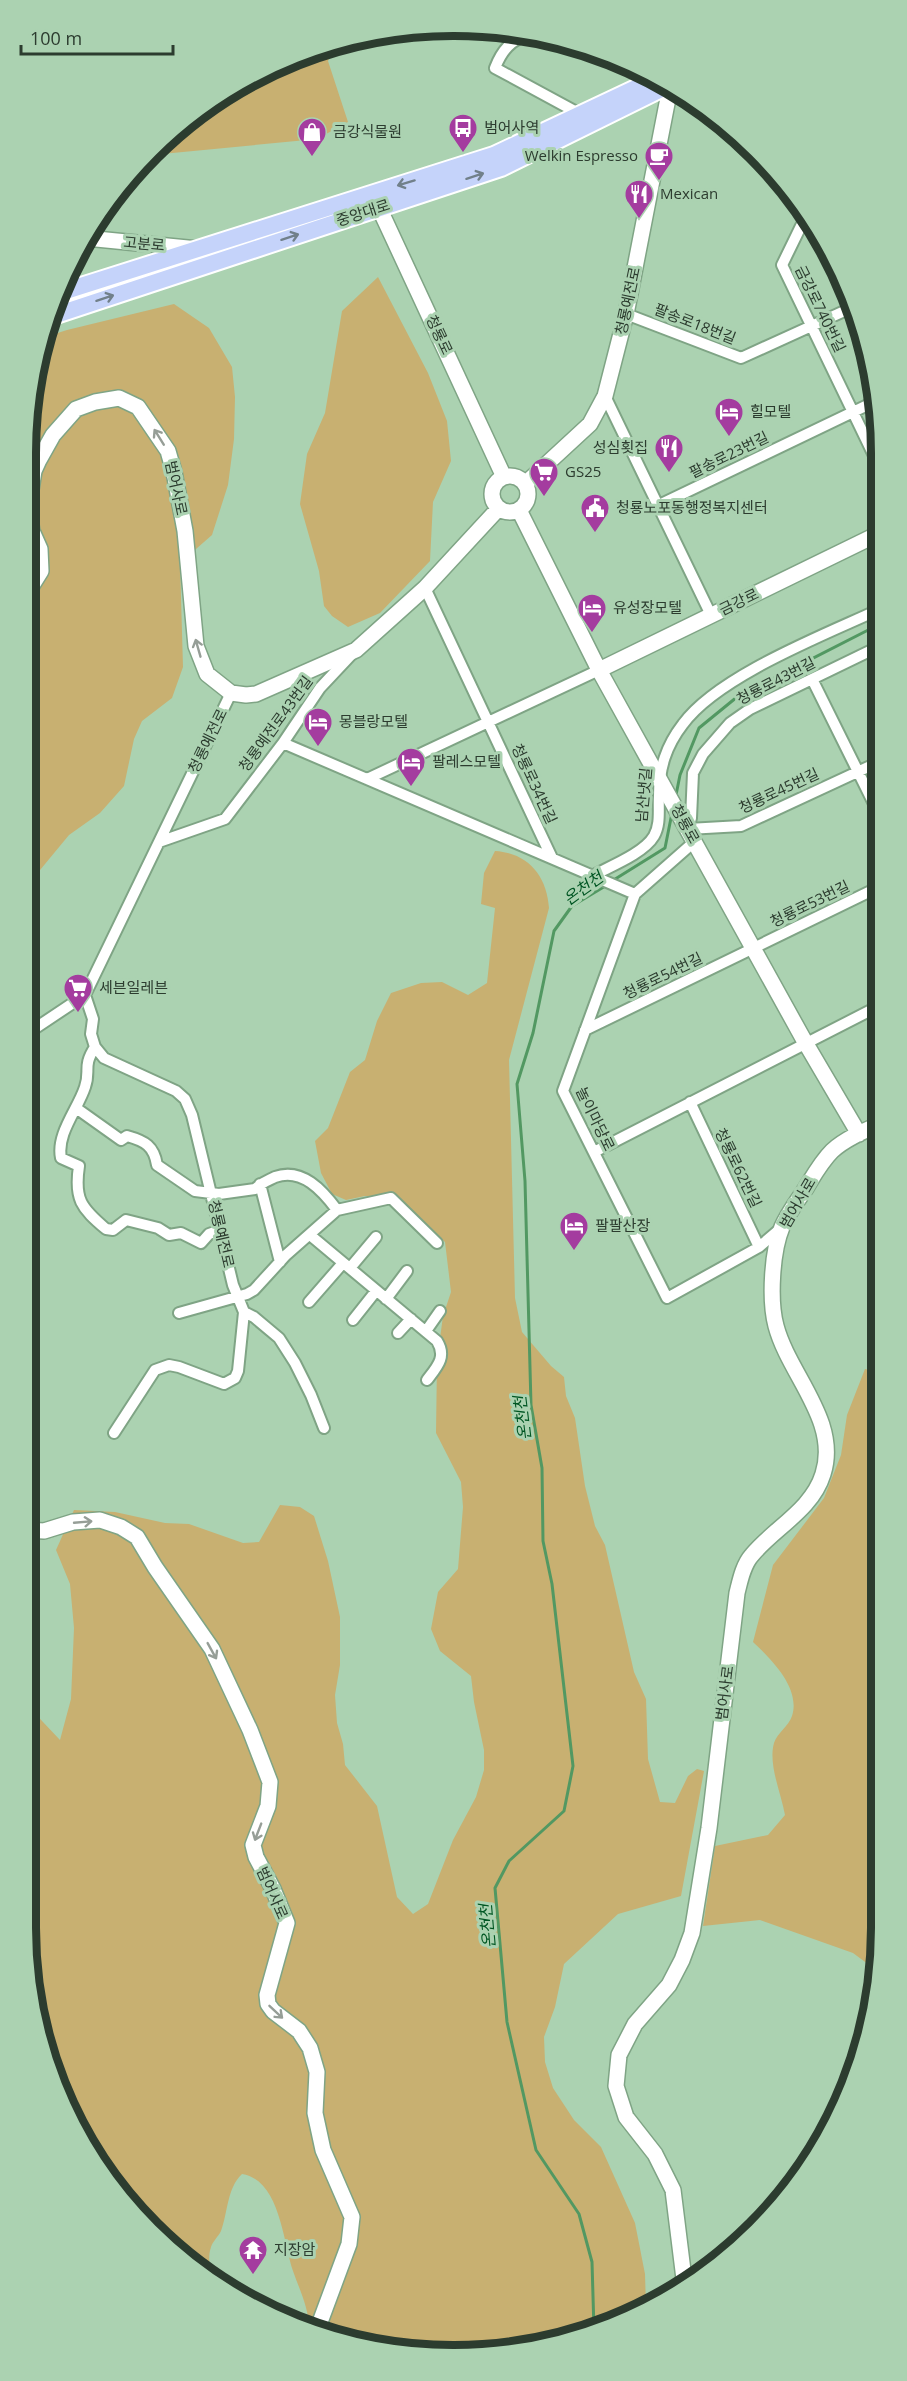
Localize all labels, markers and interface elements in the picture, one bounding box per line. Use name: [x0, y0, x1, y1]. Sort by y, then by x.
scale bar: [21, 18, 172, 56]
text: 100 m: [30, 26, 82, 50]
bus stop icon: 범어사역: [447, 112, 479, 154]
shop icon: 금강식물원: [296, 116, 328, 158]
place label: 범어사역: [484, 117, 539, 137]
place label: 금강식물원: [333, 121, 402, 141]
cafe icon: Welkin Espresso: [643, 140, 675, 182]
place label: Welkin Espresso: [525, 145, 638, 165]
one-way arrow: [465, 170, 484, 181]
one-way arrow: [397, 178, 416, 189]
restaurant icon: Mexican: [623, 178, 655, 220]
place label: Mexican: [660, 183, 718, 203]
street label: 중앙대로: [333, 194, 392, 230]
street label: 고분로: [123, 231, 166, 255]
one-way arrow: [280, 231, 299, 242]
street label: 금강로740번길: [791, 262, 851, 356]
street label: 청룡예전로: [610, 265, 644, 337]
one-way arrow: [95, 292, 114, 303]
street label: 팔송로18번길: [652, 298, 739, 348]
street label: 청룡로: [422, 312, 458, 358]
hotel icon: 힐모텔: [713, 396, 745, 438]
place label: 힐모텔: [750, 401, 791, 421]
street label: 팔송로23번길: [685, 426, 772, 482]
one-way arrow: [153, 429, 165, 446]
restaurant icon: 성심횟집: [653, 432, 685, 474]
place label: 성심횟집: [593, 437, 648, 457]
supermarket icon: GS25: [528, 456, 560, 498]
street label: 범어사로: [161, 459, 192, 517]
place label: GS25: [565, 461, 601, 481]
public building icon: 청룡노포동행정복지센터: [579, 492, 611, 534]
place label: 청룡노포동행정복지센터: [616, 497, 768, 517]
street label: 금강로: [716, 583, 762, 619]
hotel icon: 유성장모텔: [576, 592, 608, 634]
place label: 유성장모텔: [613, 597, 682, 617]
one-way arrow: [192, 639, 203, 658]
street label: 청룡로43번길: [733, 652, 818, 709]
street label: 청룡예전로43번길: [234, 672, 317, 775]
street label: 청룡예전로: [183, 705, 231, 776]
hotel icon: 몽블랑모텔: [302, 706, 334, 748]
place label: 몽블랑모텔: [339, 711, 408, 731]
street label: 청룡로34번길: [508, 740, 562, 827]
hotel icon: 팔레스모텔: [395, 746, 427, 788]
place label: 팔레스모텔: [432, 751, 501, 771]
street label: 청룡로45번길: [735, 763, 822, 817]
street label: 남산냇길: [631, 767, 655, 823]
street label: 청룡로: [667, 801, 705, 846]
water label: 온천천: [559, 865, 609, 910]
street label: 청룡로53번길: [766, 875, 853, 931]
street label: 청룡로54번길: [619, 947, 706, 1003]
supermarket icon: 세븐일레븐: [62, 972, 94, 1014]
place label: 세븐일레븐: [99, 977, 168, 997]
street label: 놀이마당로: [572, 1083, 620, 1154]
street label: 청룡로62번길: [711, 1124, 767, 1211]
street label: 범어사로: [775, 1174, 820, 1231]
street label: 청룡예전로: [204, 1198, 239, 1270]
hotel icon: 팔팔산장: [558, 1210, 590, 1252]
place label: 팔팔산장: [595, 1215, 650, 1235]
water label: 온천천: [508, 1392, 536, 1441]
one-way arrow: [72, 1516, 92, 1527]
one-way arrow: [206, 1642, 218, 1659]
street label: 범어사로: [711, 1664, 737, 1721]
one-way arrow: [251, 1822, 262, 1840]
street label: 범어사로: [253, 1863, 293, 1922]
water label: 온천천: [474, 1901, 500, 1949]
one-way arrow: [268, 2005, 283, 2019]
temple icon: 지장암: [237, 2234, 269, 2276]
place label: 지장암: [274, 2239, 316, 2259]

